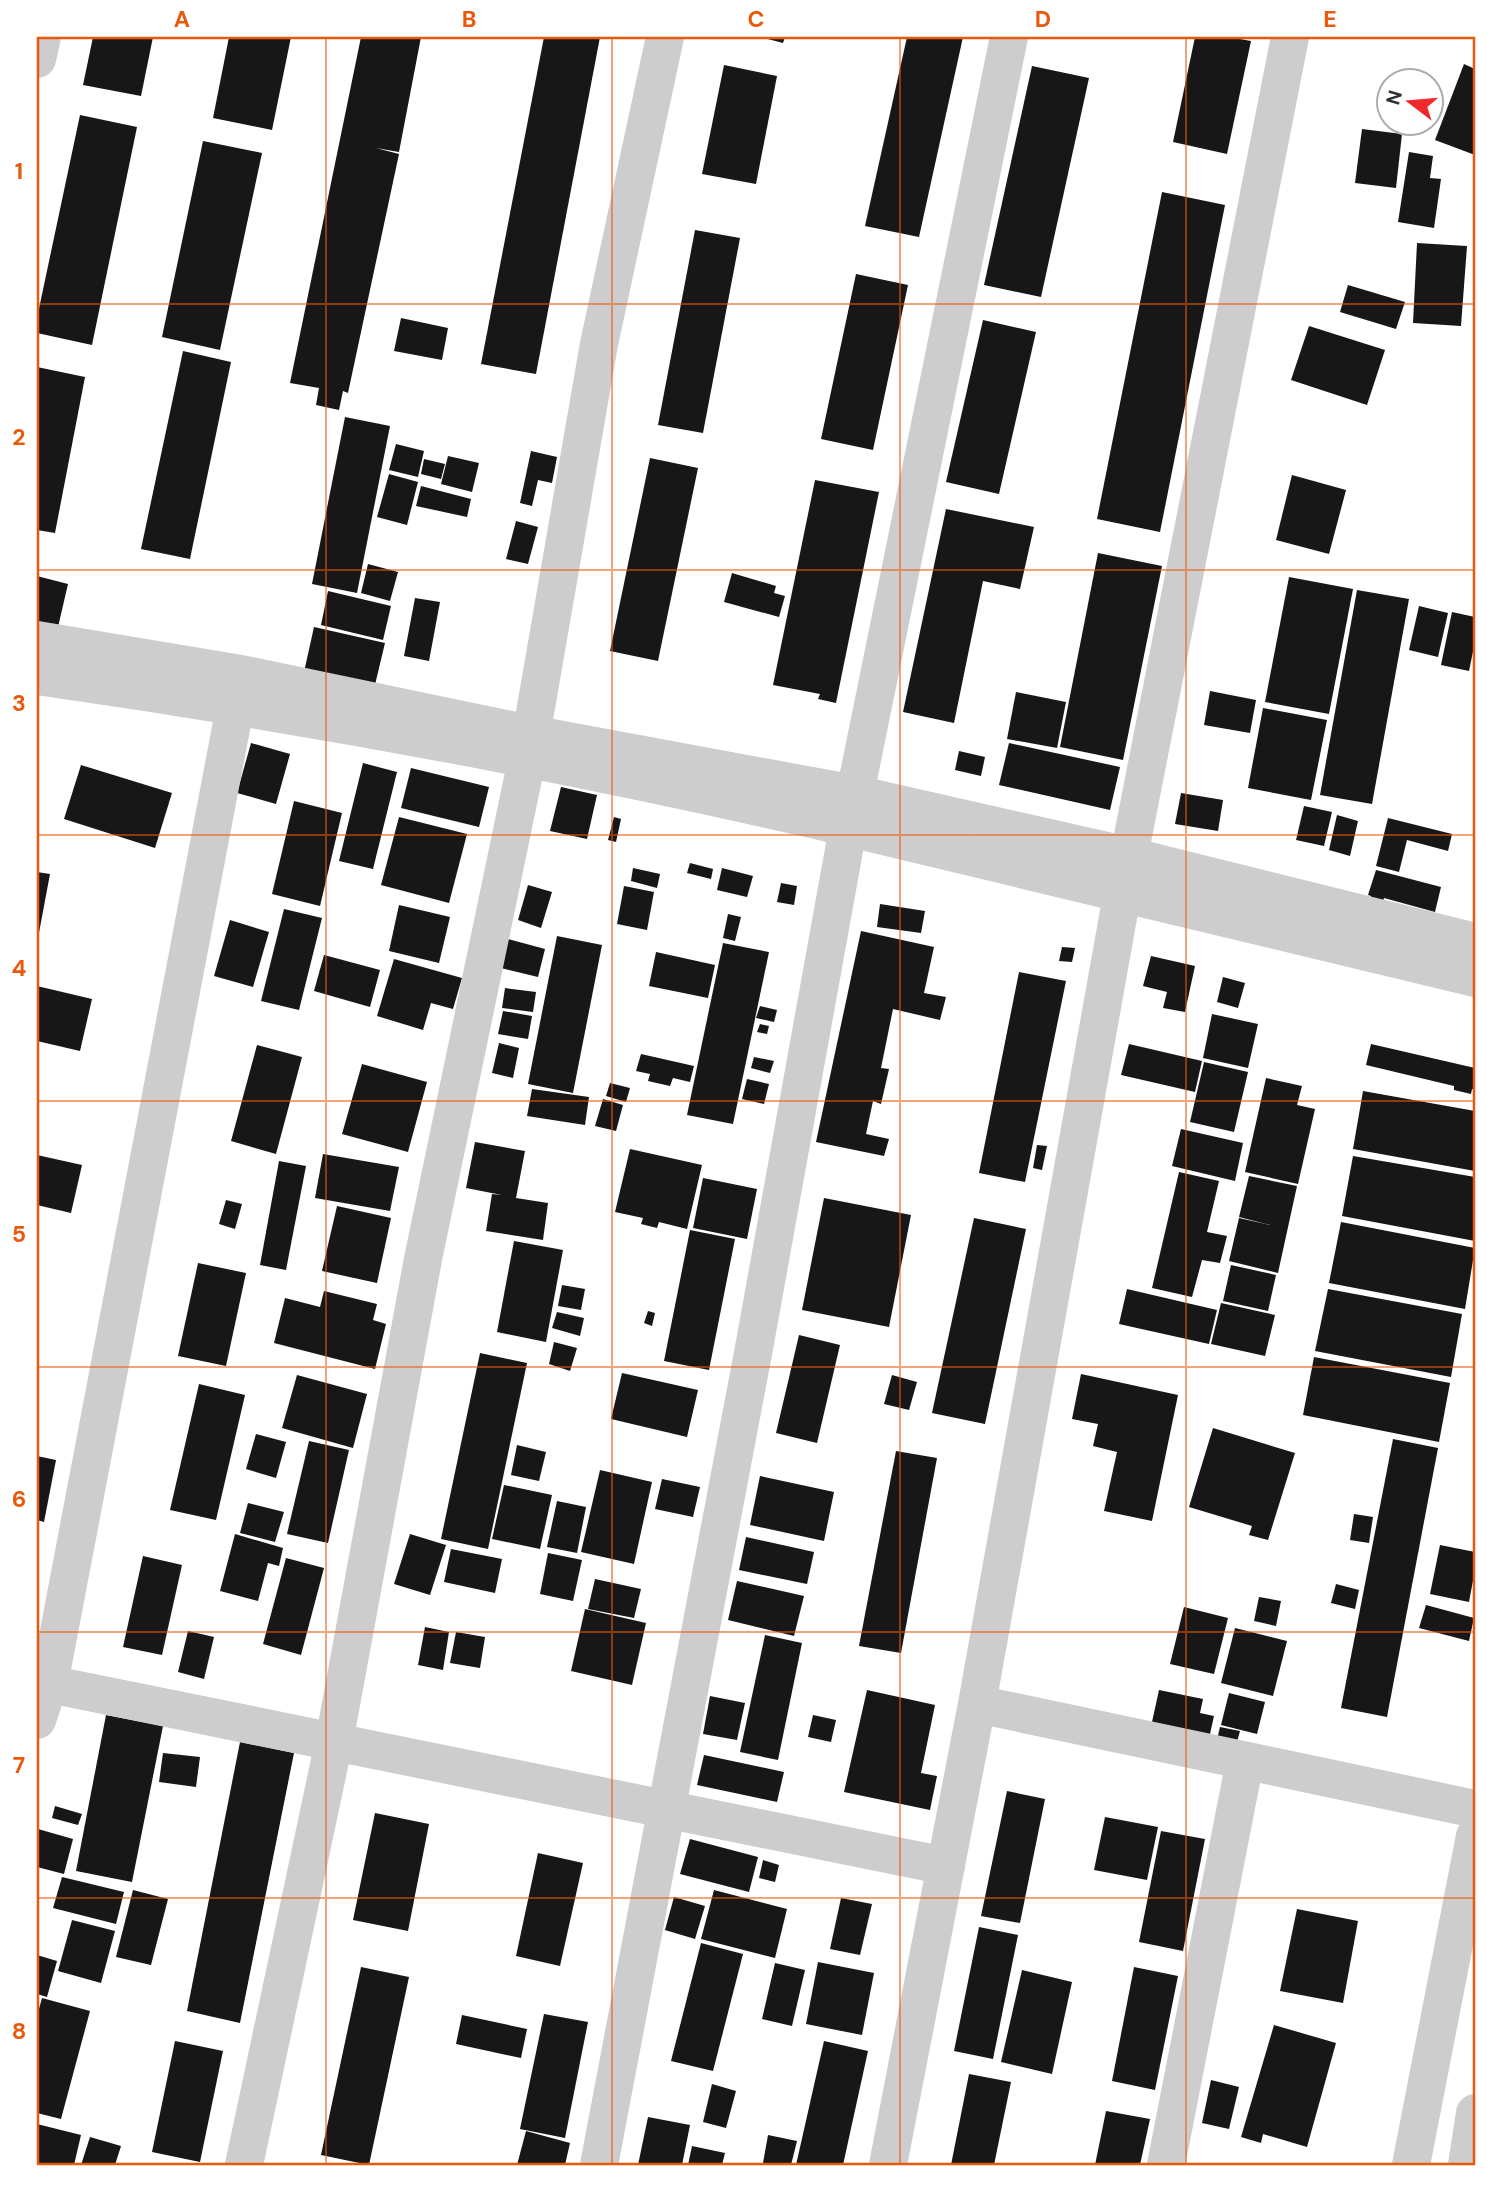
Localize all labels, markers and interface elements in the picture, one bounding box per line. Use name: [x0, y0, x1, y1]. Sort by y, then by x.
text: A: [174, 4, 190, 34]
text: B: [462, 4, 476, 34]
text: C: [748, 4, 764, 34]
text: D: [1035, 4, 1051, 34]
text: E: [1323, 4, 1337, 34]
north arrow: [1376, 66, 1446, 136]
text: N: [1380, 87, 1408, 108]
text: 1: [15, 156, 23, 186]
text: 2: [12, 422, 26, 452]
text: 3: [12, 688, 26, 718]
text: 4: [12, 953, 27, 983]
text: 5: [12, 1219, 26, 1249]
text: 6: [12, 1484, 26, 1514]
text: 7: [13, 1750, 25, 1780]
text: 8: [12, 2016, 26, 2046]

